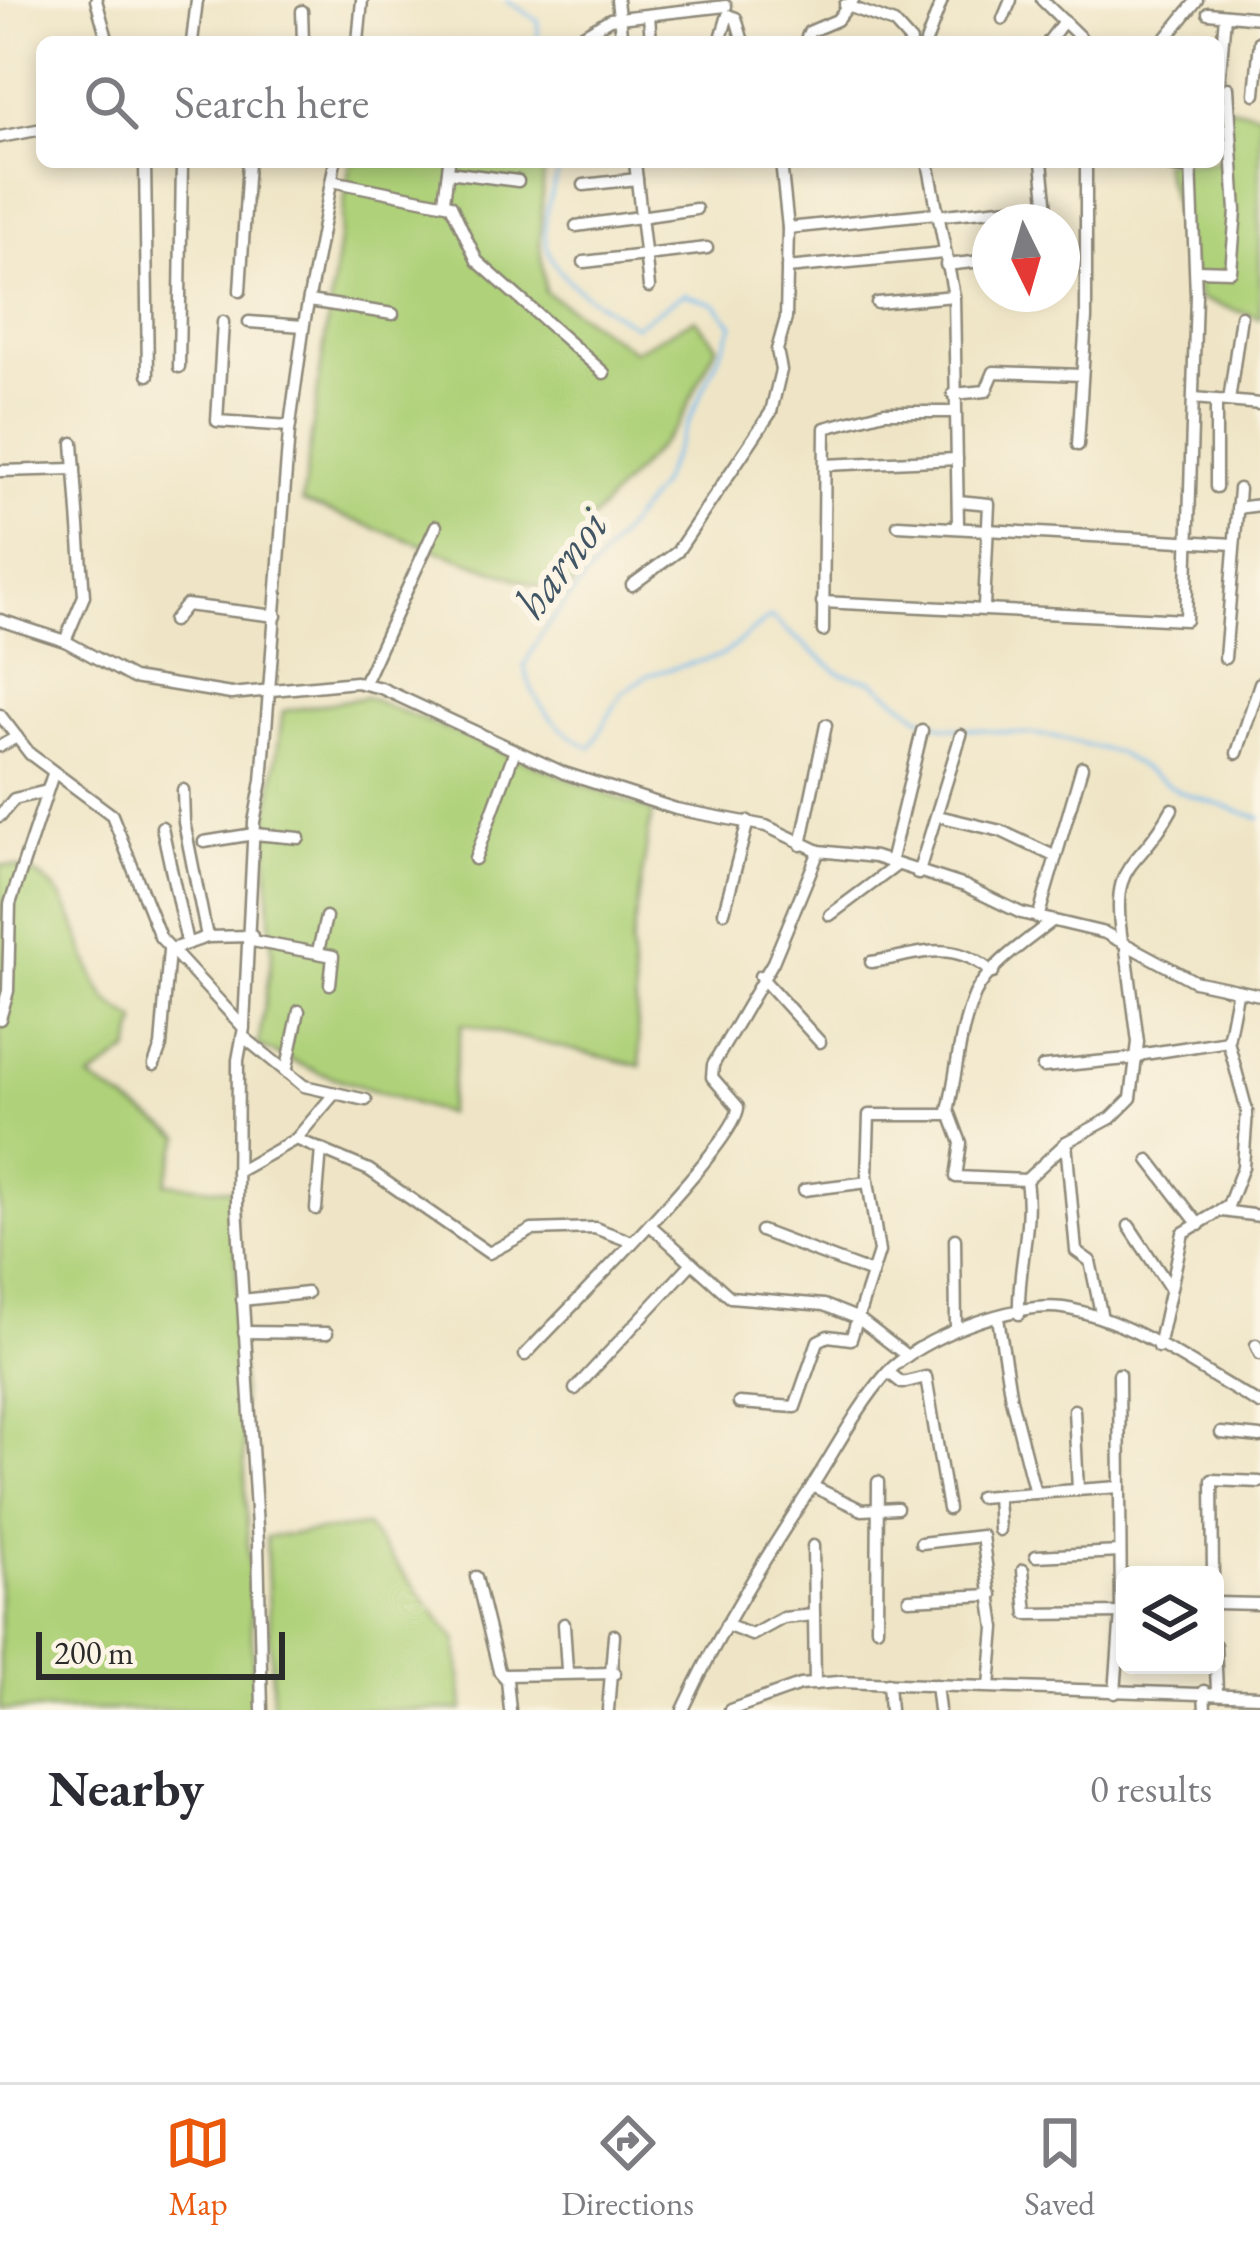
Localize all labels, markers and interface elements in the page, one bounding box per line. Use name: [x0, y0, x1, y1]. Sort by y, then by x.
search box: [36, 36, 1224, 168]
icon: search: [78, 69, 144, 135]
text: Search here: [174, 73, 369, 131]
north arrow: [972, 204, 1080, 312]
water label: harnoi: [499, 494, 623, 630]
map controls: [1116, 1566, 1224, 1674]
button: layers: [1116, 1566, 1224, 1674]
scale bar: [36, 1626, 285, 1679]
text: 200 m: [54, 1631, 134, 1674]
text: Nearby: [48, 1755, 204, 1821]
text: 0 results: [1090, 1763, 1212, 1814]
tab: Map: [165, 2110, 231, 2225]
tab: Directions: [561, 2110, 694, 2225]
tab: Saved: [1024, 2110, 1095, 2225]

